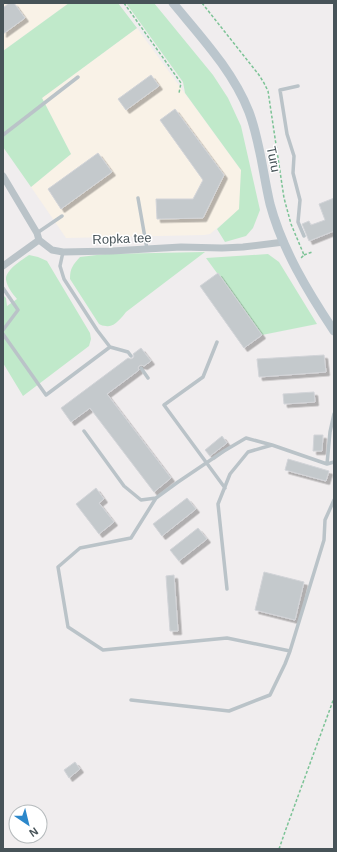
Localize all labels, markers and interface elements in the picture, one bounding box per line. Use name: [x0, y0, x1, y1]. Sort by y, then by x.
street label: Turu: [263, 145, 284, 174]
street label: Ropka tee: [92, 230, 152, 247]
north arrow: [8, 804, 48, 844]
text: N: [27, 825, 40, 839]

